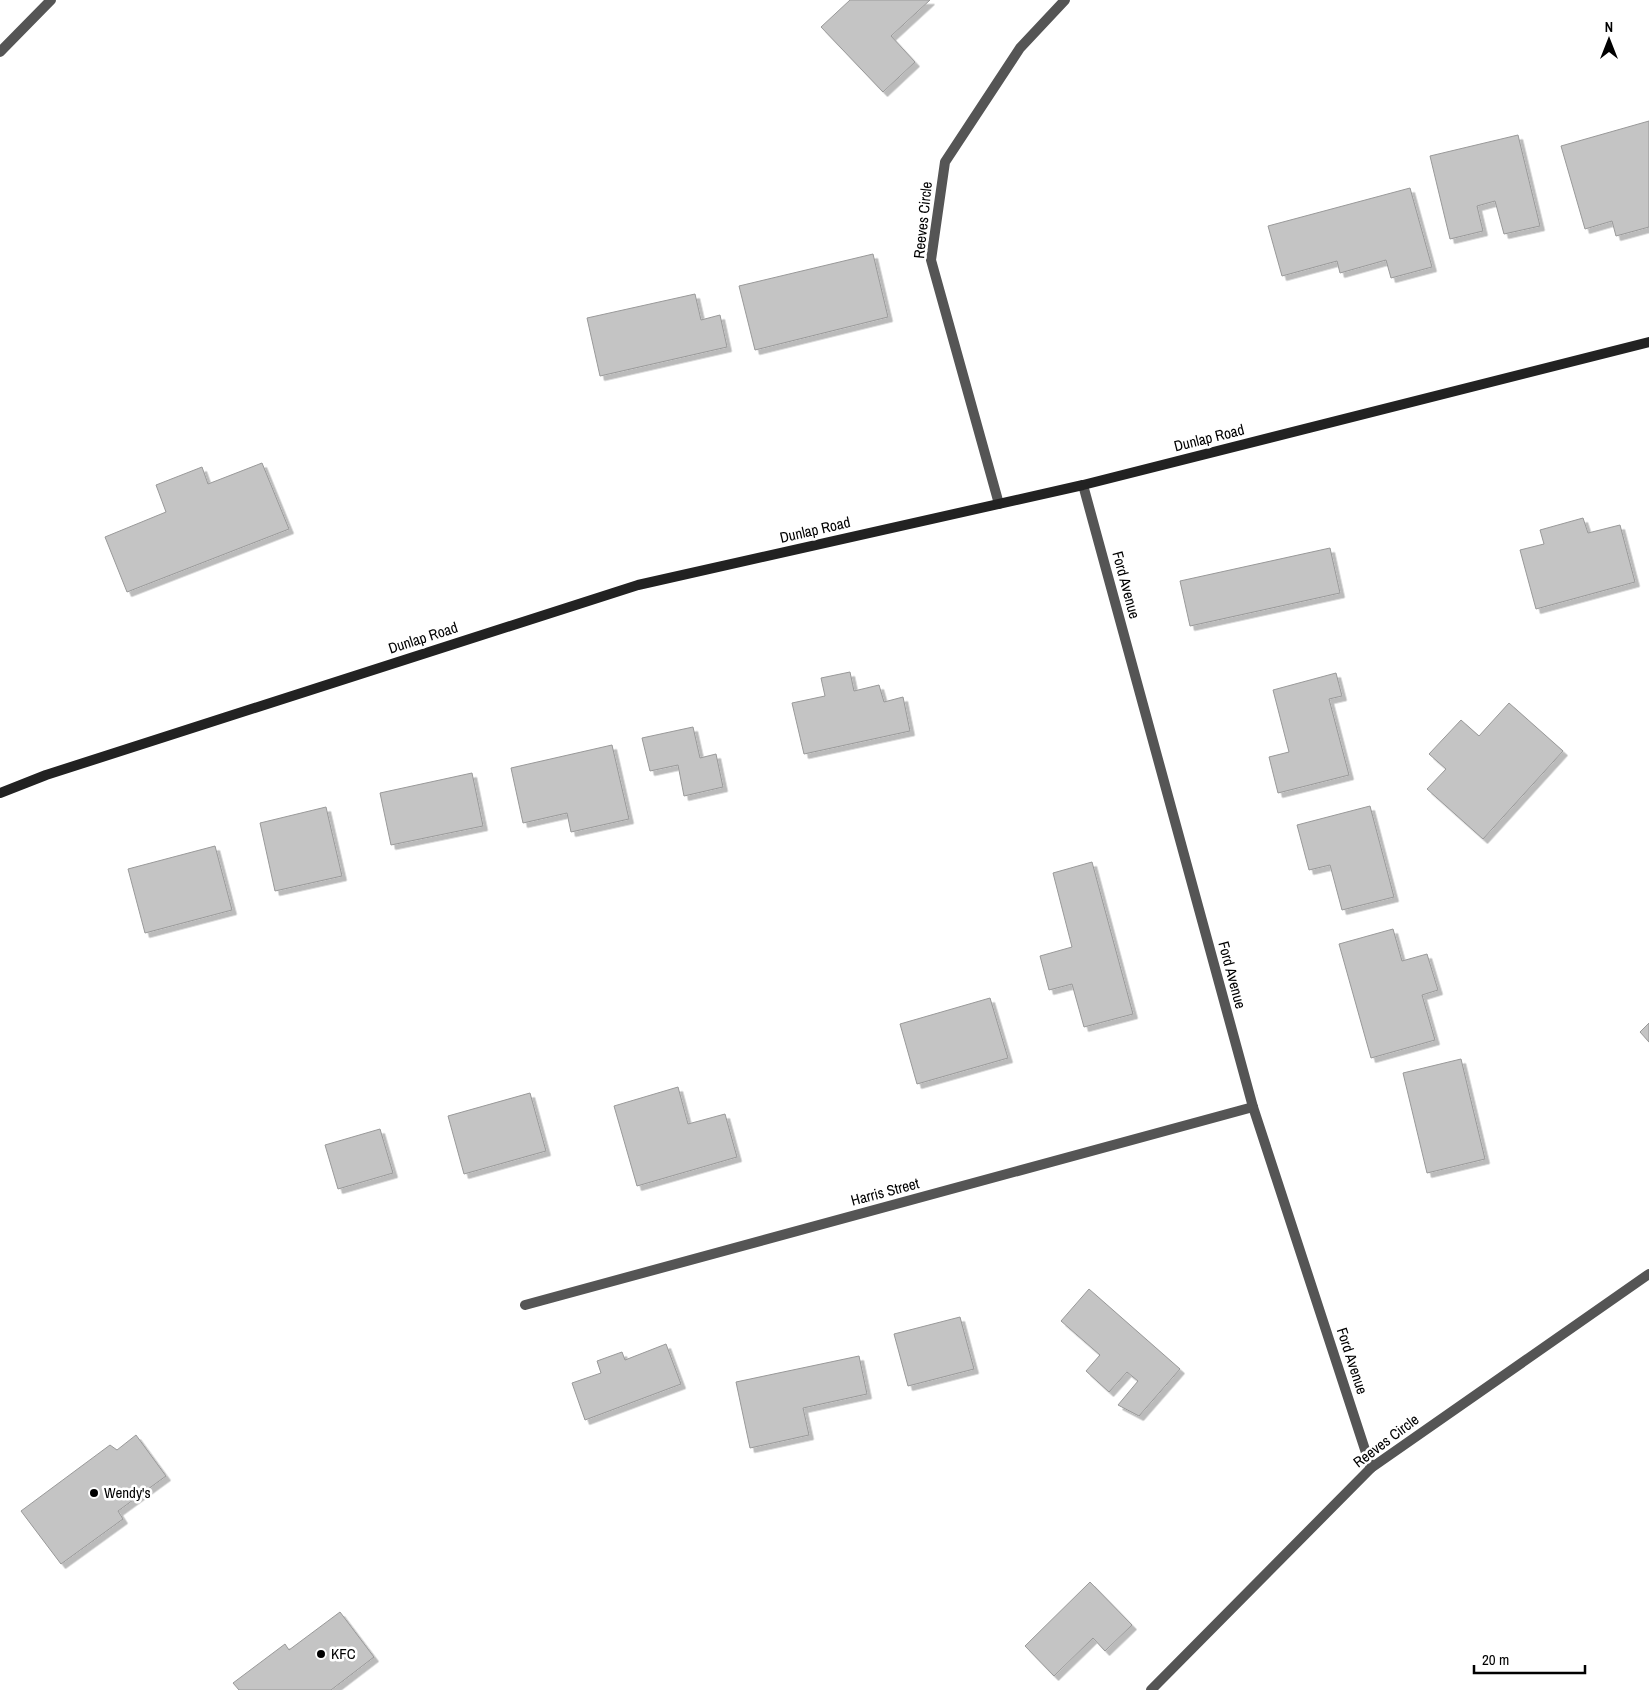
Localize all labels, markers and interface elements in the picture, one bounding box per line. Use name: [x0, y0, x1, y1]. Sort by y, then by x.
north arrow: [1584, 15, 1634, 65]
text: N: [1605, 18, 1613, 36]
street label: Reeves Circle: [908, 180, 937, 259]
street label: Dunlap Road: [1172, 419, 1246, 456]
street label: Dunlap Road: [778, 511, 852, 548]
street label: Ford Avenue: [1107, 549, 1146, 621]
street label: Dunlap Road: [385, 616, 460, 659]
street label: Ford Avenue: [1213, 939, 1252, 1011]
street label: Harris Street: [848, 1172, 922, 1211]
street label: Ford Avenue: [1332, 1325, 1373, 1397]
street label: Reeves Circle: [1349, 1409, 1423, 1472]
place label: Wendy's: [104, 1482, 151, 1503]
marker: Wendy's: [88, 1487, 100, 1499]
scale bar: [1474, 1642, 1585, 1674]
place label: KFC: [331, 1643, 356, 1664]
marker: KFC: [315, 1648, 327, 1660]
text: 20 m: [1482, 1649, 1509, 1670]

